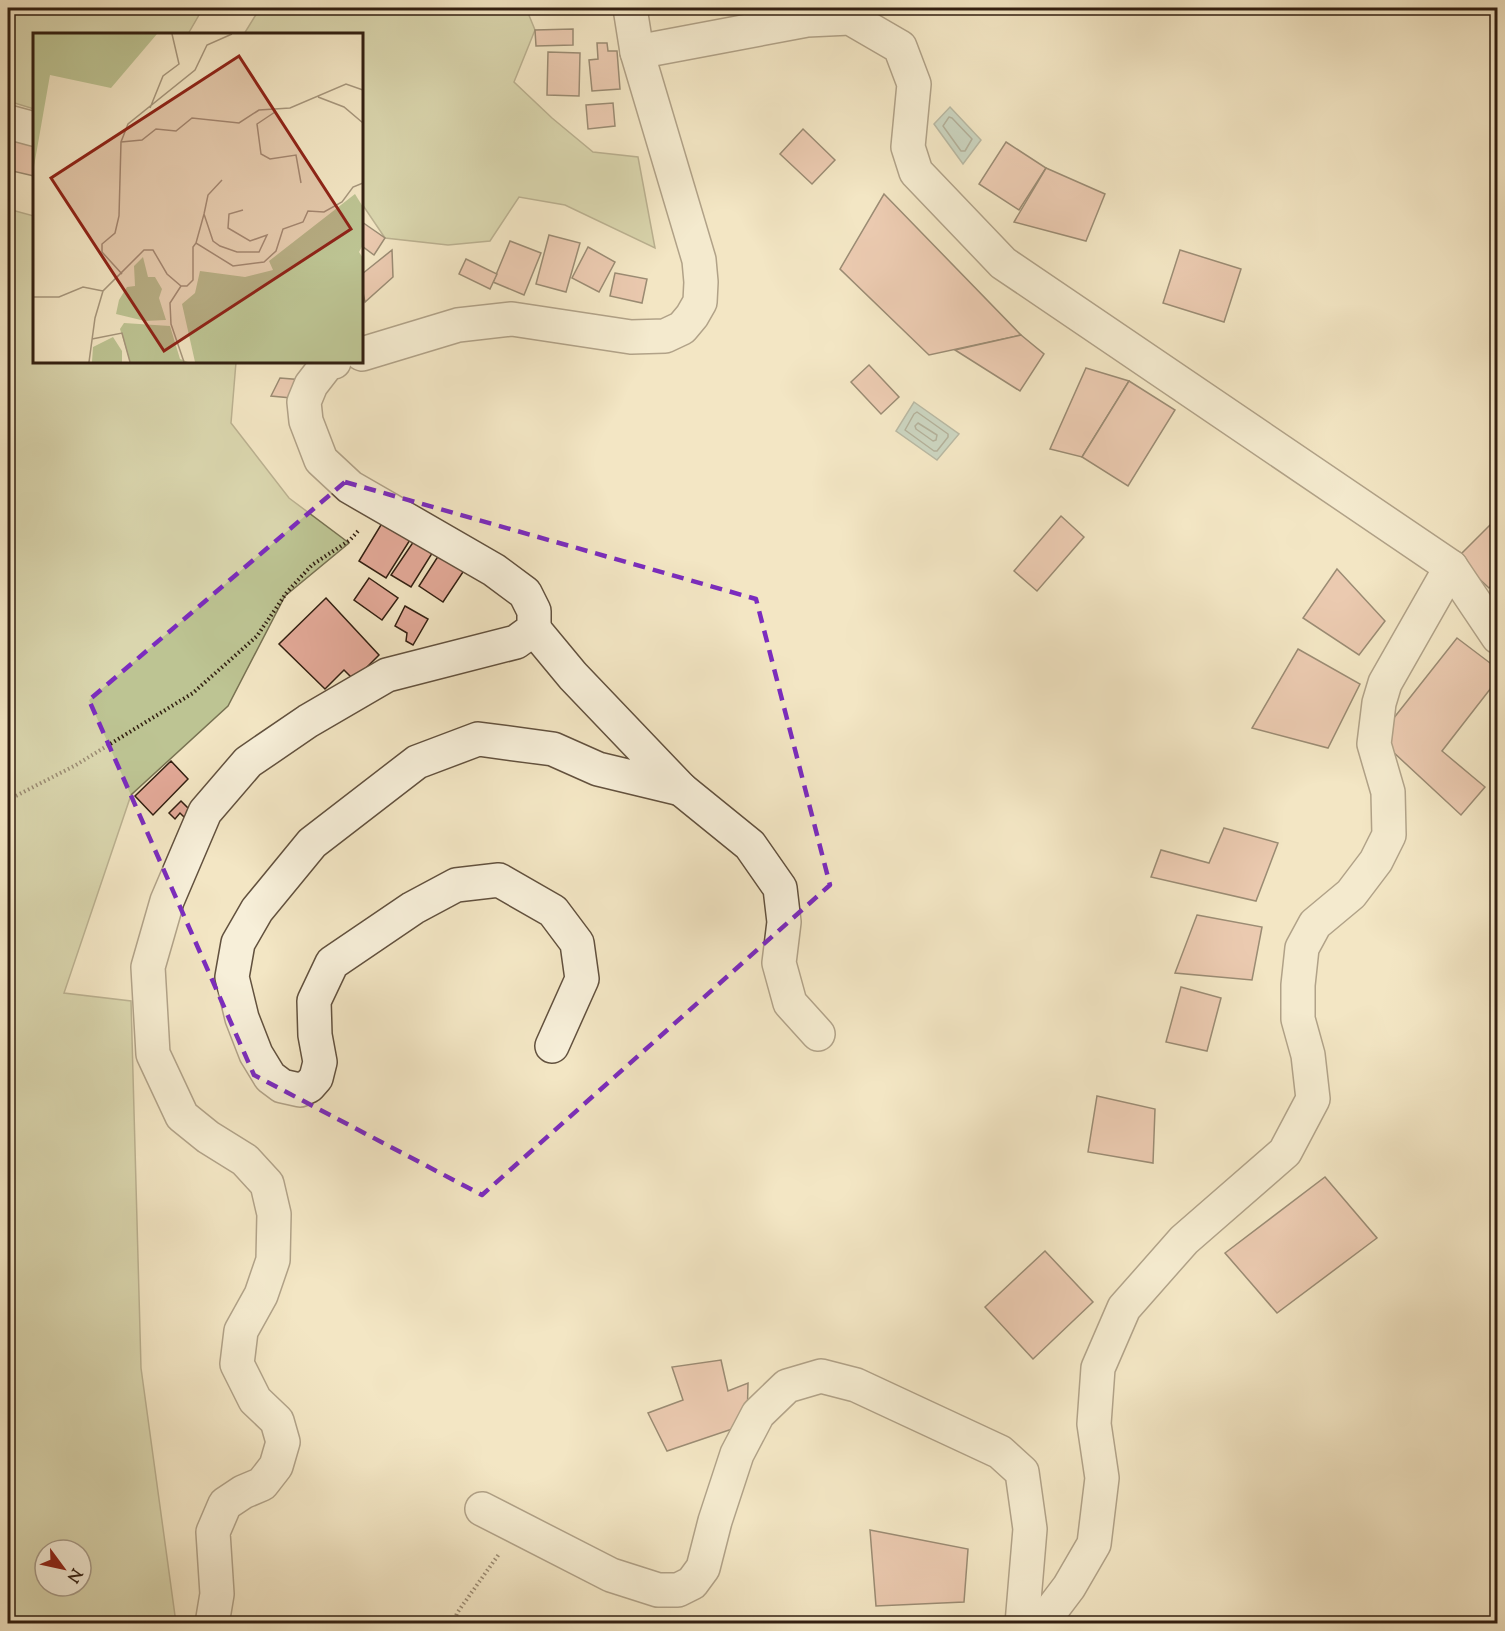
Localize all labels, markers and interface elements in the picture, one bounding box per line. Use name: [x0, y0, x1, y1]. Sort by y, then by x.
inset map: [33, 33, 363, 363]
north arrow: [33, 1538, 93, 1598]
text: N: [60, 1563, 87, 1587]

